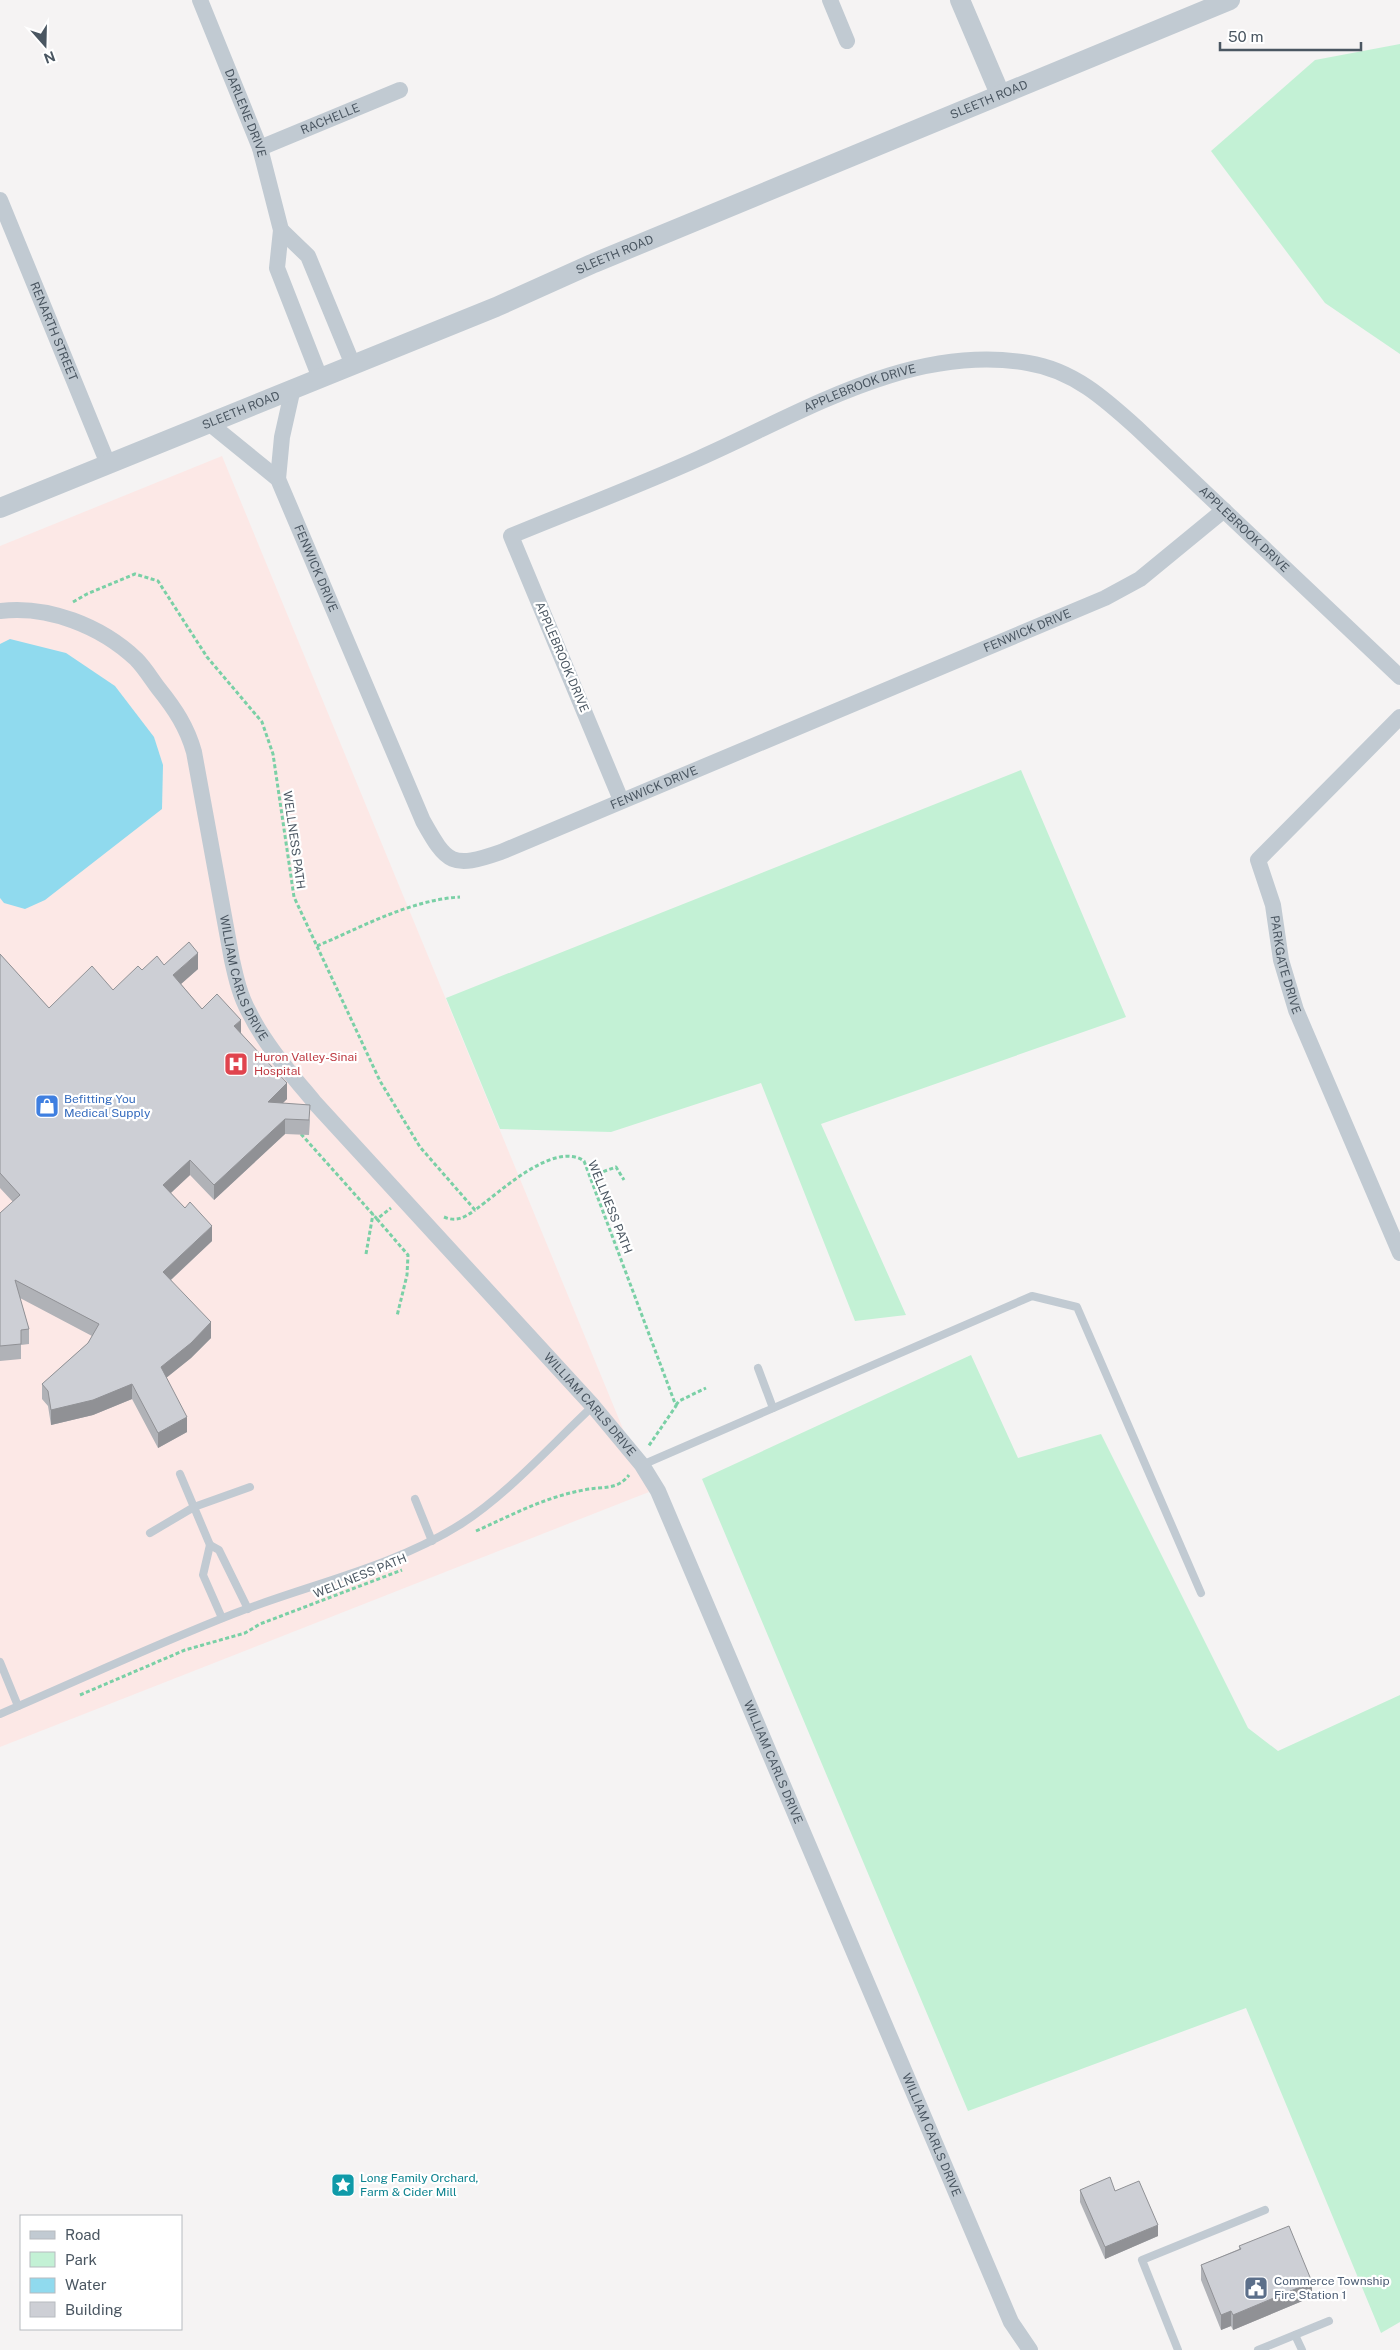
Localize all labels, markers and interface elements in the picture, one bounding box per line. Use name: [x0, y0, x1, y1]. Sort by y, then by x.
north arrow: [20, 20, 70, 70]
scale bar: [1220, 20, 1361, 52]
text: 50 m: [1228, 28, 1263, 45]
text: N: [42, 48, 57, 67]
street label: DARLENE DRIVE: [222, 67, 269, 159]
street label: SLEETH ROAD: [948, 77, 1030, 122]
street label: RACHELLE: [299, 100, 362, 137]
street label: SLEETH ROAD: [574, 232, 656, 277]
street label: RENARTH STREET: [27, 280, 80, 383]
street label: APPLEBROOK DRIVE: [801, 361, 917, 415]
street label: SLEETH ROAD: [200, 388, 282, 432]
street label: APPLEBROOK DRIVE: [1196, 484, 1292, 575]
street label: FENWICK DRIVE: [291, 523, 341, 614]
street label: APPLEBROOK DRIVE: [532, 600, 592, 714]
street label: FENWICK DRIVE: [982, 606, 1073, 655]
street label: FENWICK DRIVE: [608, 763, 700, 812]
street label: WELLNESS PATH: [280, 790, 308, 890]
street label: WILLIAM CARLS DRIVE: [217, 914, 271, 1043]
street label: PARKGATE DRIVE: [1268, 914, 1304, 1016]
place label: Huron Valley-Sinai Hospital: [254, 1050, 357, 1078]
hospital icon: Huron Valley-Sinai Hospital: [223, 1051, 249, 1077]
place label: Befitting You Medical Supply: [64, 1092, 151, 1120]
shop icon: Befitting You Medical Supply: [34, 1093, 60, 1119]
street label: WELLNESS PATH: [585, 1158, 635, 1256]
street label: WILLIAM CARLS DRIVE: [541, 1350, 639, 1459]
street label: WELLNESS PATH: [311, 1551, 409, 1601]
street label: WILLIAM CARLS DRIVE: [741, 1698, 805, 1826]
street label: WILLIAM CARLS DRIVE: [899, 2071, 964, 2199]
place label: Long Family Orchard, Farm & Cider Mill: [360, 2171, 479, 2199]
place icon: Long Family Orchard, Farm & Cider Mill: [330, 2172, 356, 2198]
legend: [20, 2215, 182, 2330]
text: Road: [65, 2226, 101, 2243]
text: Park: [65, 2251, 97, 2268]
place label: Commerce Township Fire Station 1: [1274, 2274, 1390, 2302]
public building icon: Commerce Township Fire Station 1: [1243, 2275, 1269, 2301]
text: Water: [65, 2276, 107, 2293]
text: Building: [65, 2301, 123, 2318]

